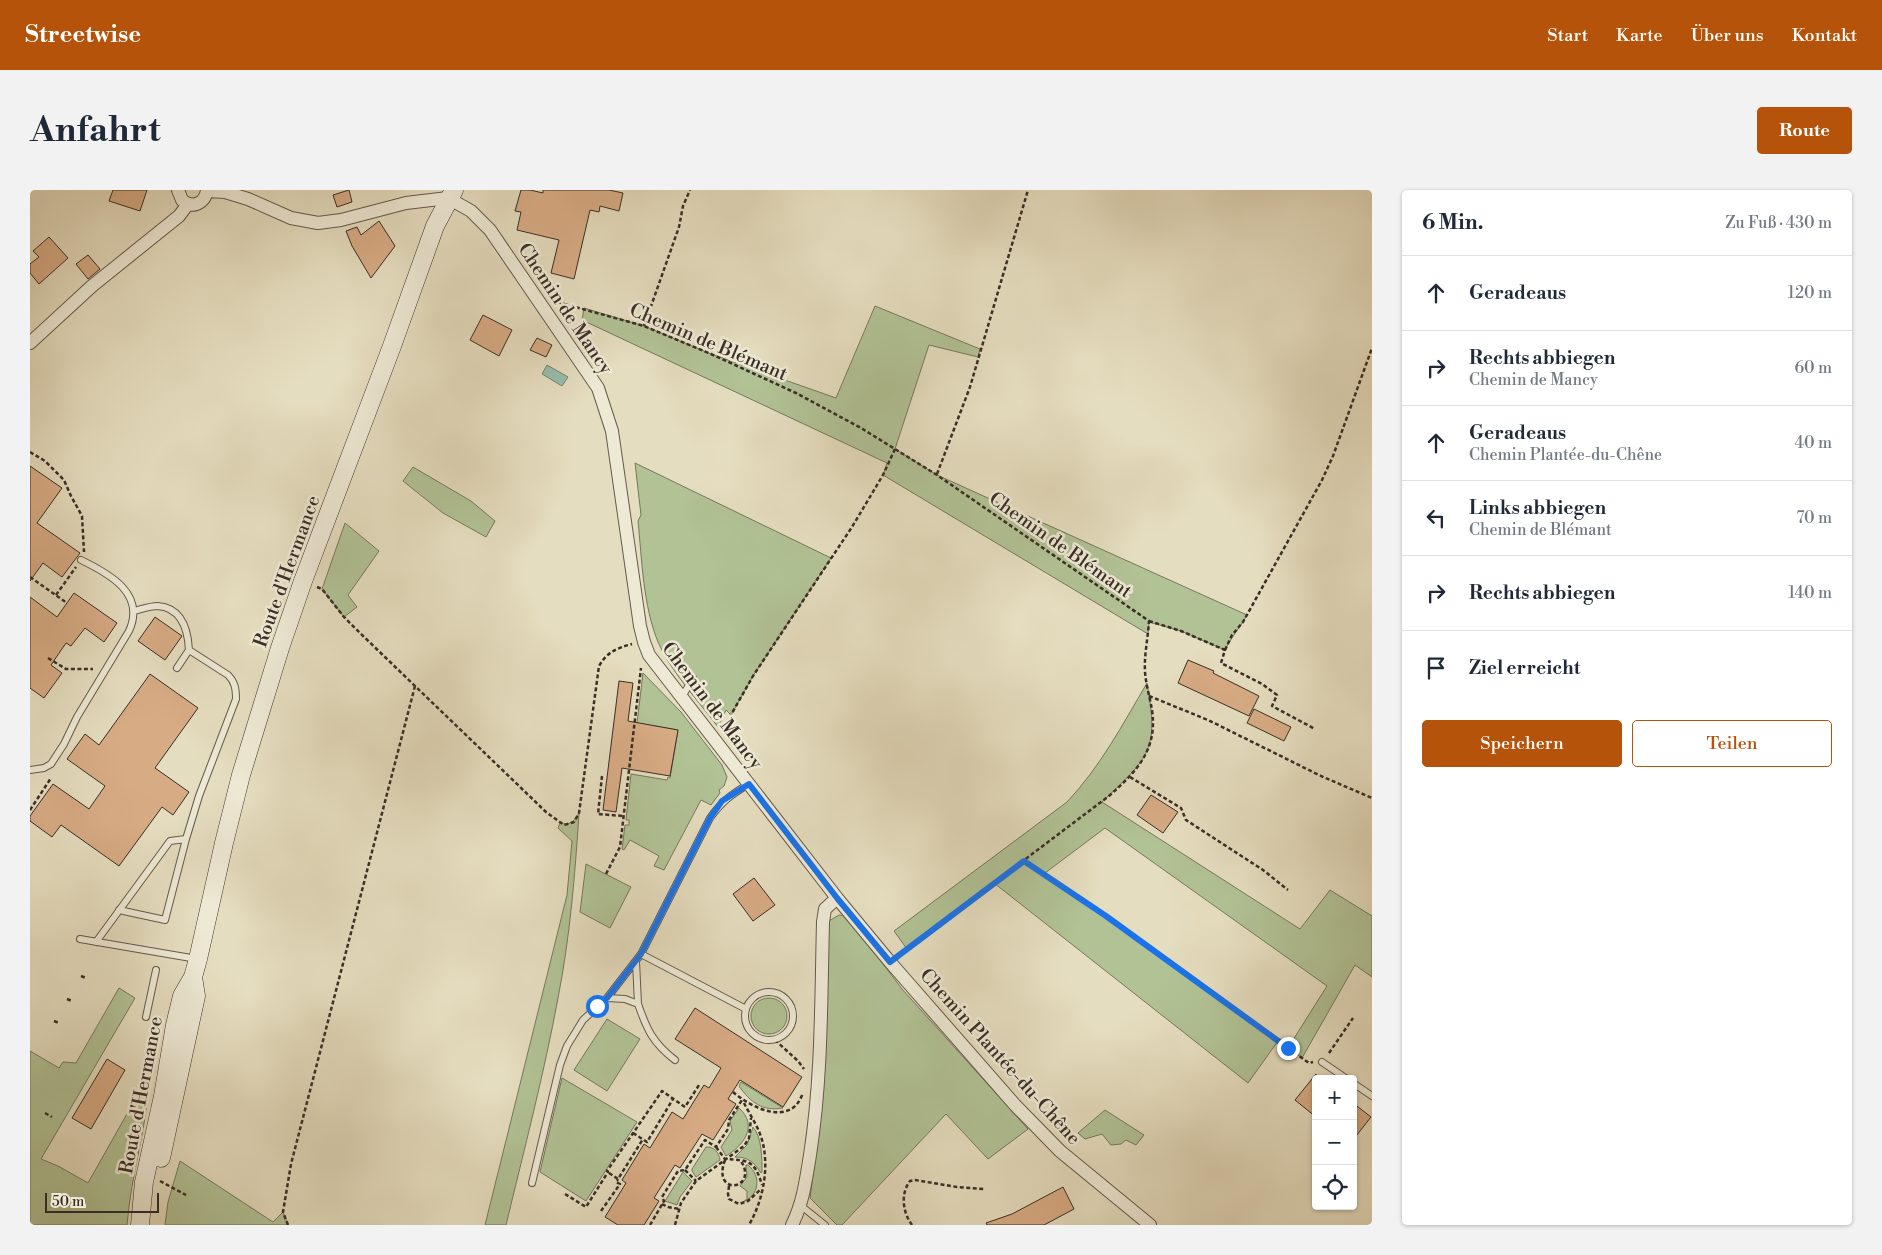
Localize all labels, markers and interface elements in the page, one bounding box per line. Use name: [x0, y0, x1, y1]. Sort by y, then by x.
text: Streetwise: [25, 20, 141, 50]
text: Start: [1547, 24, 1588, 47]
text: Karte: [1616, 24, 1663, 47]
text: Über uns: [1691, 24, 1764, 47]
text: Kontakt: [1792, 24, 1857, 47]
button: Route: [1757, 107, 1852, 154]
text: Anfahrt: [30, 109, 161, 152]
text: 6 Min.: [1422, 210, 1483, 236]
text: Zu Fuß · 430 m: [1725, 213, 1832, 233]
street label: Chemin de Mancy: [512, 238, 618, 379]
icon: ahead: [1422, 279, 1450, 307]
text: Geradeaus: [1469, 281, 1566, 305]
text: 120 m: [1788, 283, 1832, 303]
street label: Chemin de Blémant: [626, 298, 791, 386]
text: Rechts abbiegen: [1469, 346, 1615, 370]
icon: right: [1422, 354, 1450, 382]
text: 60 m: [1794, 358, 1832, 378]
text: Chemin de Mancy: [1469, 370, 1598, 390]
text: Geradeaus: [1469, 421, 1566, 445]
icon: ahead: [1422, 429, 1450, 457]
text: 40 m: [1795, 433, 1832, 453]
text: Chemin Plantée-du-Chêne: [1469, 445, 1662, 465]
street label: Chemin de Blémant: [984, 486, 1137, 603]
street label: Route d'Hermance: [248, 492, 326, 651]
text: Links abbiegen: [1469, 496, 1606, 520]
icon: left: [1422, 504, 1450, 532]
text: 70 m: [1796, 508, 1832, 528]
text: Chemin de Blémant: [1469, 520, 1612, 540]
icon: right: [1422, 579, 1450, 607]
text: Rechts abbiegen: [1469, 581, 1615, 605]
text: 140 m: [1788, 583, 1832, 603]
street label: Chemin de Mancy: [657, 637, 768, 775]
icon: arrive: [1422, 654, 1450, 682]
text: Ziel erreicht: [1469, 656, 1580, 680]
button: Speichern: [1422, 720, 1622, 767]
button: Teilen: [1632, 720, 1832, 767]
street label: Chemin Plantée-du-Chêne: [915, 963, 1086, 1150]
route start: [586, 995, 609, 1018]
street label: Route d'Hermance: [114, 1014, 168, 1176]
route end: [1277, 1037, 1300, 1060]
map controls: [1312, 1075, 1357, 1210]
button: +: [1312, 1075, 1357, 1120]
button: −: [1312, 1120, 1357, 1165]
button: locate: [1312, 1165, 1357, 1210]
scale bar: [45, 1190, 159, 1213]
text: 50 m: [52, 1193, 84, 1211]

